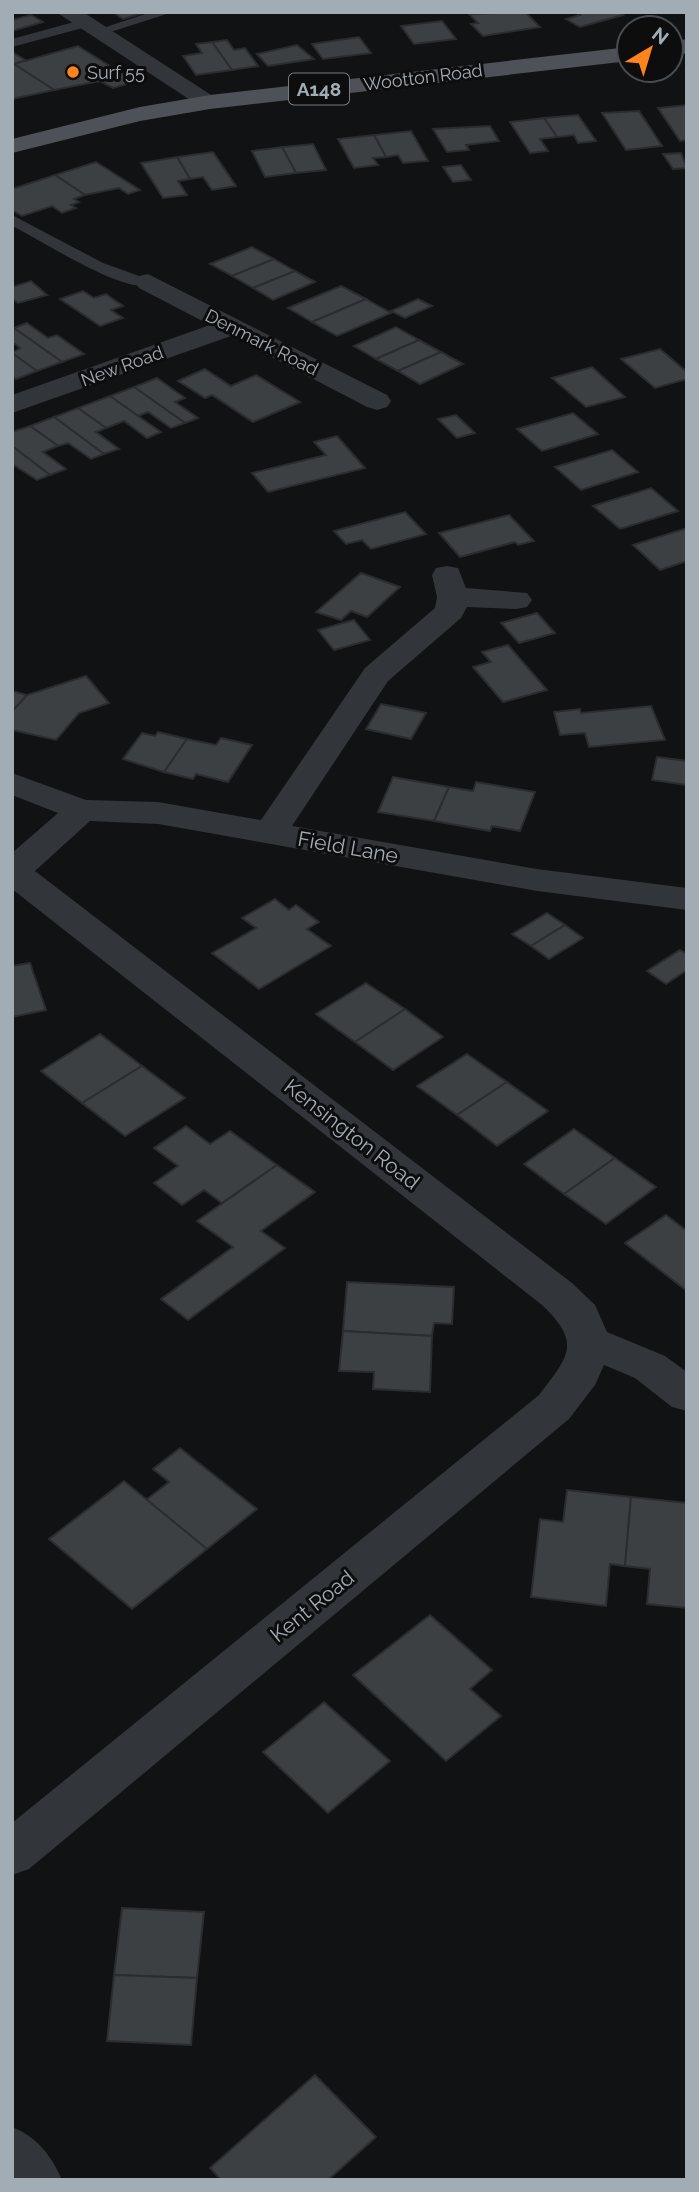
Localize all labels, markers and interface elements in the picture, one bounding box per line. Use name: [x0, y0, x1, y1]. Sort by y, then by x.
north arrow: [615, 14, 685, 84]
text: N: [648, 22, 673, 49]
street label: Wootton Road: [362, 59, 484, 95]
place label: Surf 55: [87, 62, 145, 83]
marker: Surf 55: [65, 64, 81, 80]
road number: A148: [289, 74, 349, 104]
street label: Denmark Road: [202, 305, 322, 379]
street label: New Road: [78, 341, 166, 391]
street label: Field Lane: [296, 826, 400, 868]
street label: Kensington Road: [279, 1073, 425, 1195]
street label: Kent Road: [265, 1565, 359, 1647]

